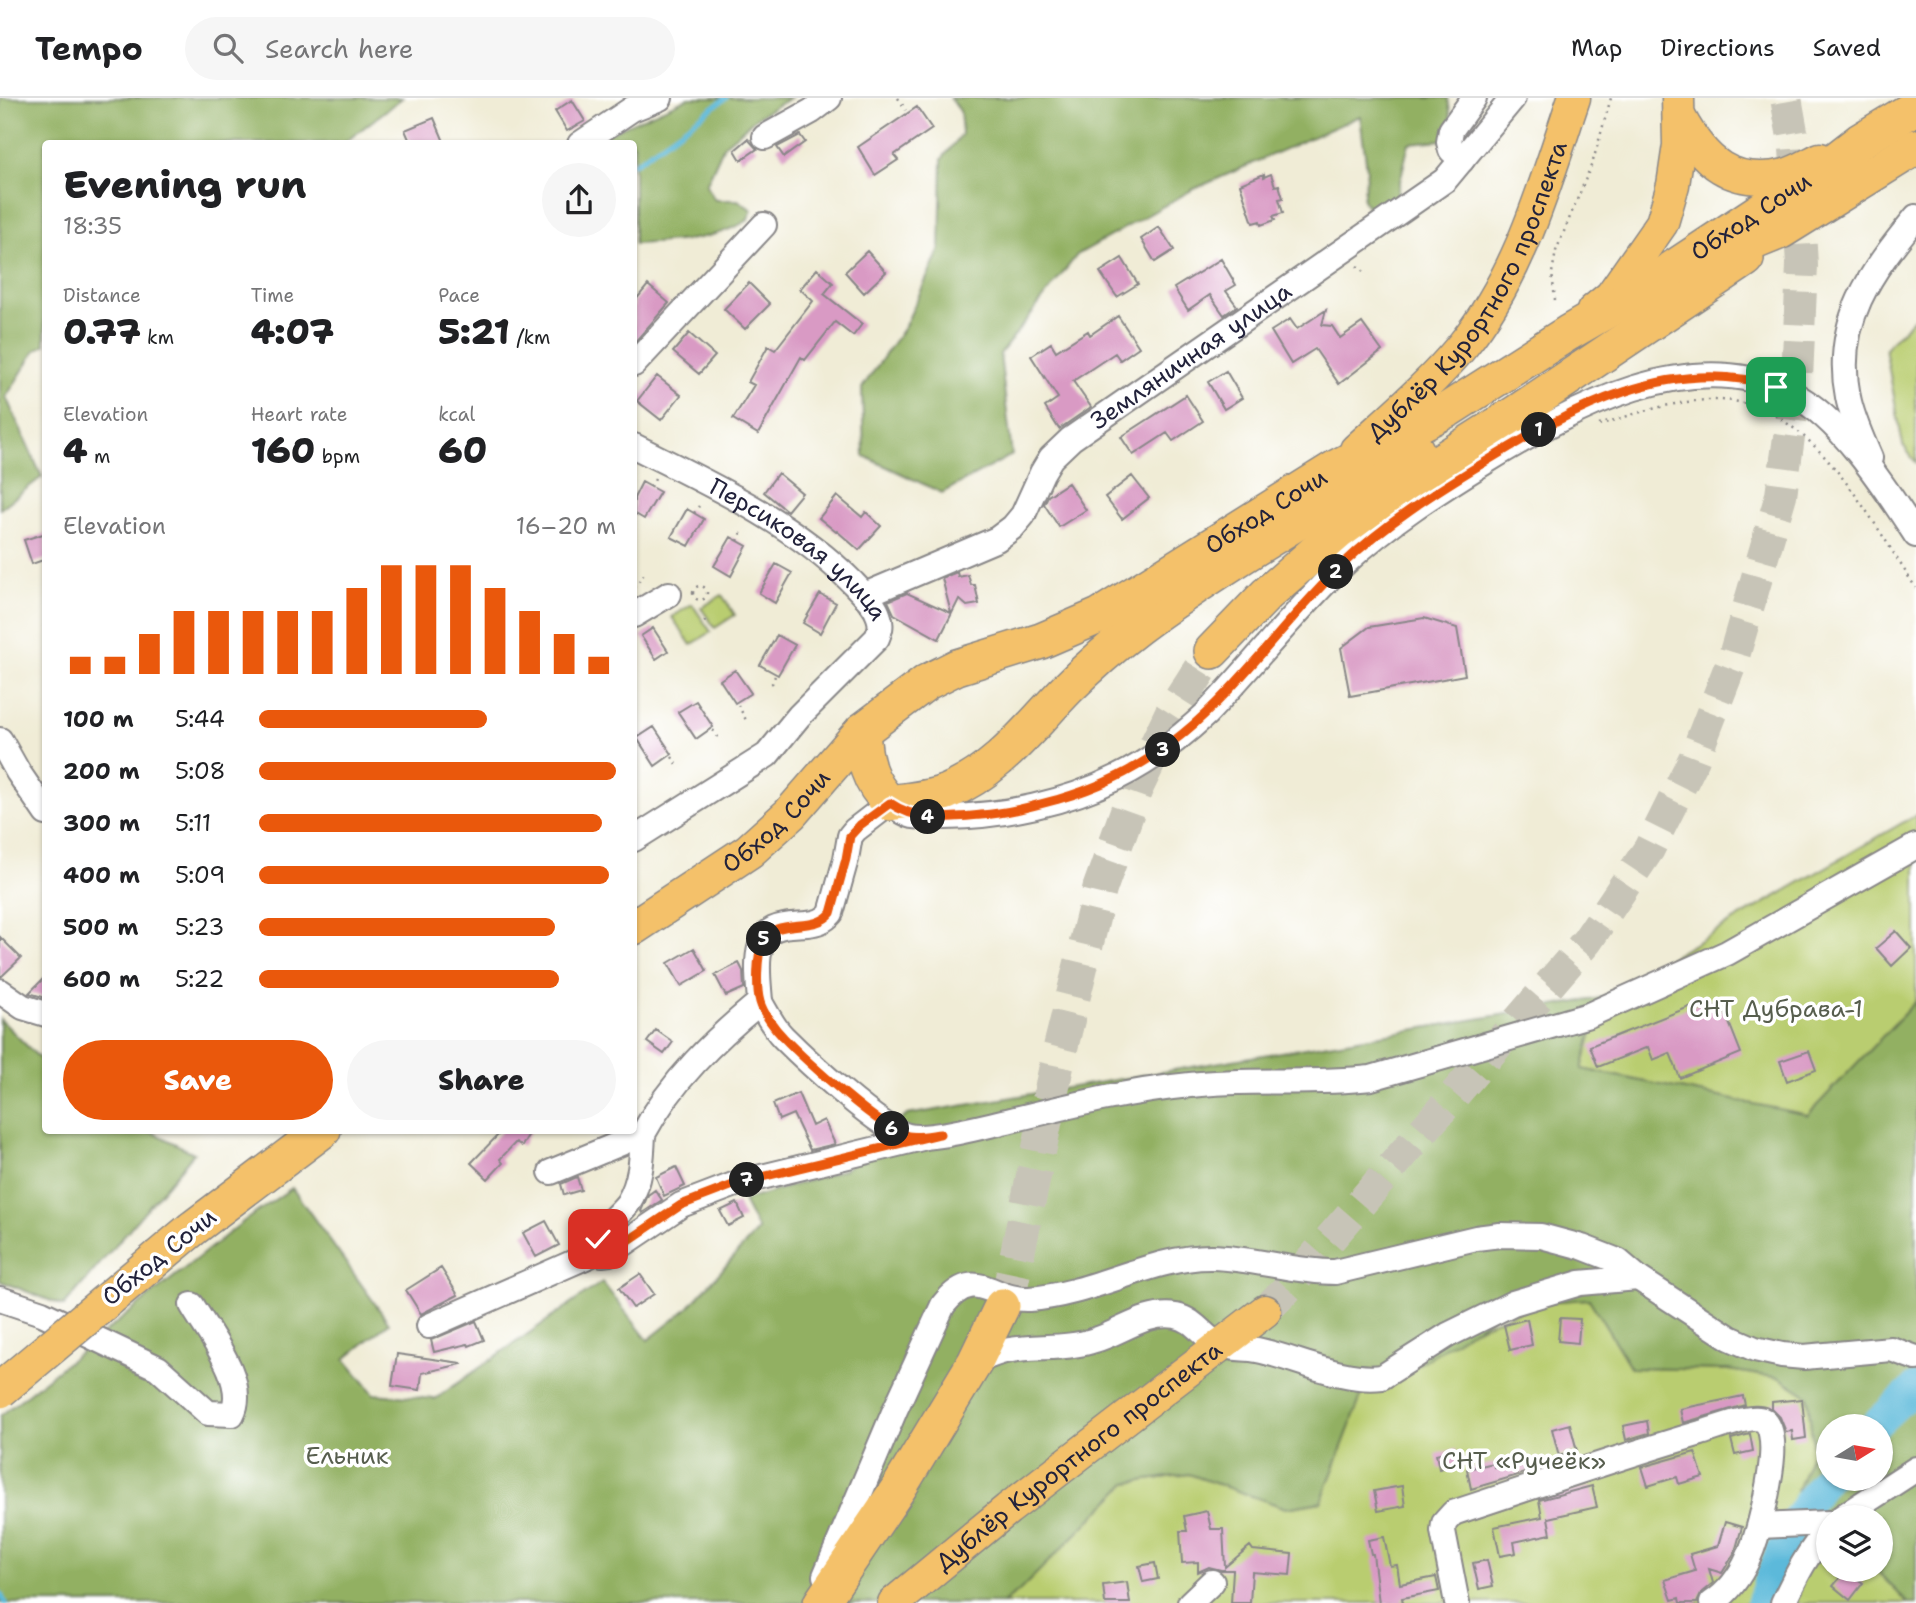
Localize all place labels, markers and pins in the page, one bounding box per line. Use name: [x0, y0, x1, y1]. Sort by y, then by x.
pin: [1746, 357, 1806, 417]
pin: 1: [1522, 412, 1556, 448]
pin: 2: [1318, 554, 1354, 589]
pin: 3: [1146, 732, 1180, 768]
pin: 4: [911, 800, 946, 834]
pin: 5: [746, 922, 782, 956]
pin: 6: [874, 1112, 910, 1146]
pin: 7: [730, 1162, 764, 1198]
pin: [568, 1209, 628, 1269]

